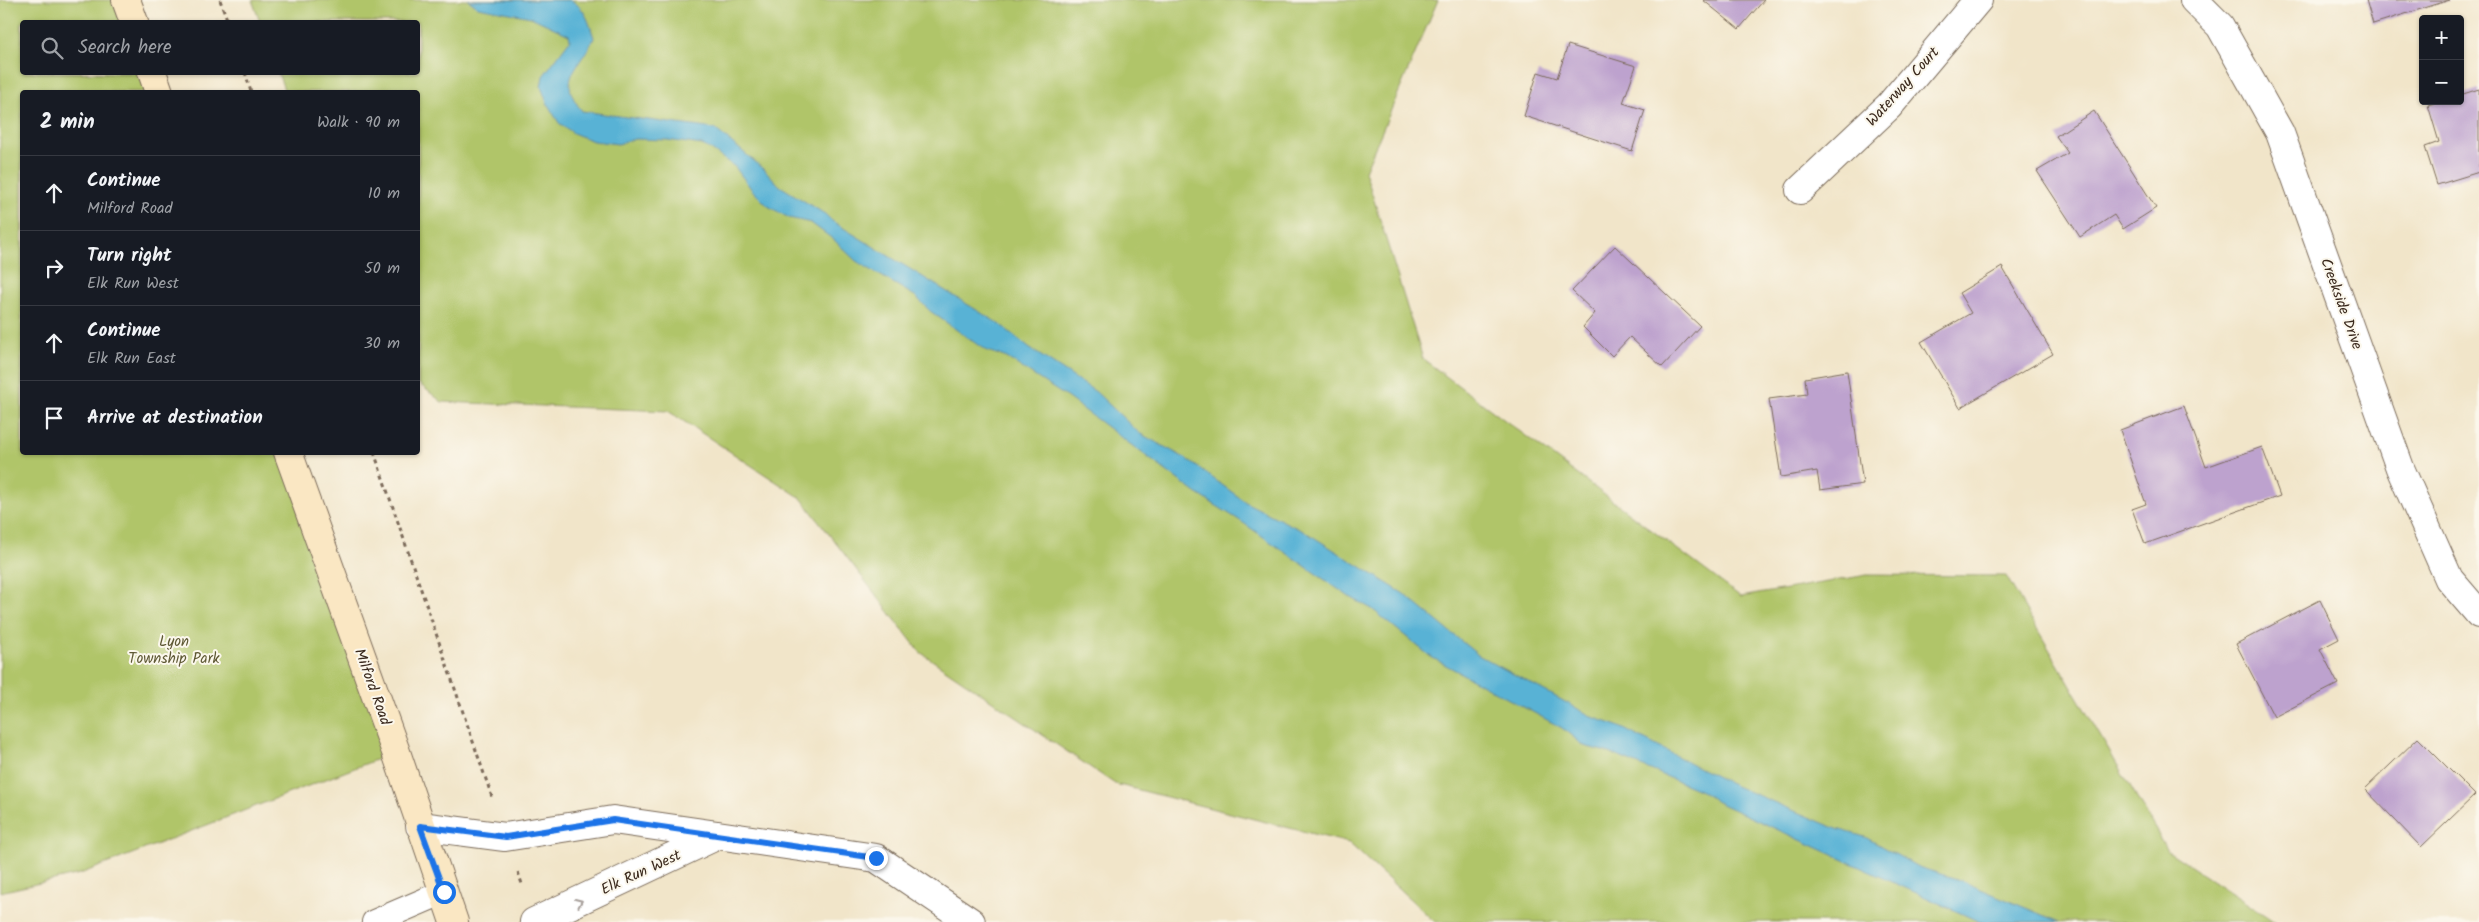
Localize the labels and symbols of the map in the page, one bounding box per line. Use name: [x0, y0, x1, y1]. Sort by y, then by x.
street label: Waterway Court: [1861, 42, 1946, 132]
street label: Creekside Drive: [2313, 255, 2369, 353]
park label: Lyon Township Park: [128, 630, 221, 671]
street label: Milford Road: [347, 645, 397, 729]
street label: Elk Run West: [597, 844, 685, 902]
route end: [865, 847, 888, 870]
route start: [433, 881, 456, 904]
one-way arrow: [574, 897, 583, 908]

